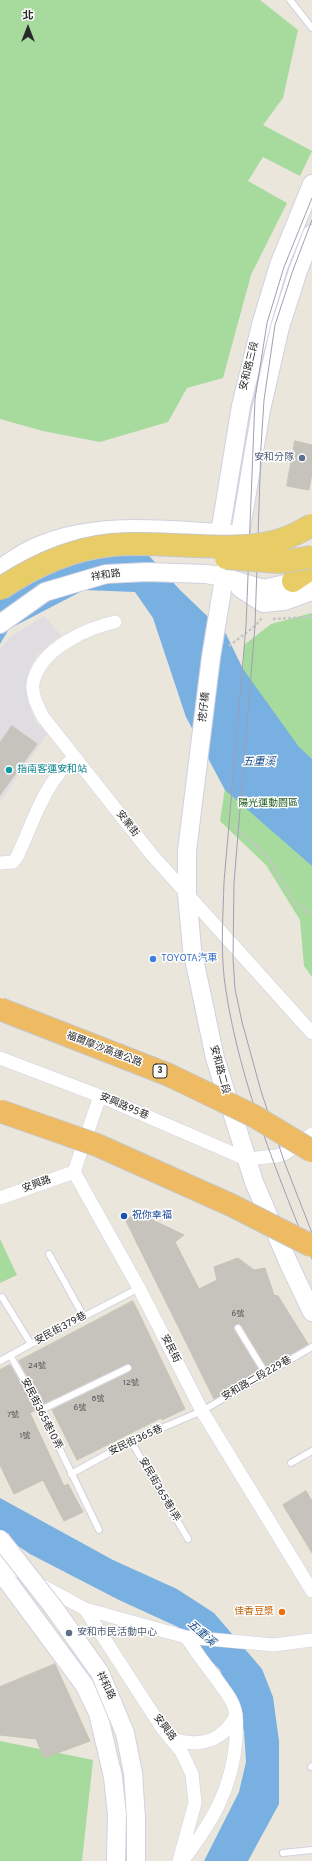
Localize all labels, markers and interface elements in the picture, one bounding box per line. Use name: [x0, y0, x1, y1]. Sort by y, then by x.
north arrow: [8, 8, 48, 48]
text: 北: [23, 9, 34, 23]
street label: 安和路三段: [238, 340, 262, 392]
place label: 安和分隊: [254, 452, 294, 464]
marker: 安和分隊: [297, 453, 307, 463]
street label: 祥和路: [90, 568, 122, 584]
street label: 挖仔橋: [197, 691, 213, 723]
water label: 五重溪: [243, 756, 275, 770]
place label: 指南客運安和站: [17, 764, 87, 776]
marker: 指南客運安和站: [4, 765, 14, 775]
park label: 陽光運動園區: [238, 798, 298, 810]
street label: 安業街: [113, 808, 141, 840]
place label: TOYOTA汽車: [161, 953, 218, 965]
marker: TOYOTA汽車: [148, 954, 158, 964]
street label: 福爾摩沙高速公路: [65, 1030, 143, 1070]
street label: 安和路二段: [207, 1044, 231, 1096]
road number: 3: [153, 1064, 167, 1078]
street label: 安興路95巷: [98, 1091, 150, 1123]
street label: 安興路: [21, 1174, 53, 1196]
place label: 祝你幸福: [132, 1210, 172, 1222]
marker: 祝你幸福: [119, 1211, 129, 1221]
house number: 6號: [232, 1309, 244, 1319]
street label: 安民街379巷: [33, 1310, 89, 1348]
street label: 安民街: [158, 1333, 182, 1365]
street label: 安和路二段229巷: [220, 1354, 294, 1404]
house number: 24號: [28, 1361, 46, 1371]
street label: 安民街365巷10弄: [18, 1376, 64, 1452]
house number: 12號: [123, 1378, 139, 1388]
house number: 8號: [92, 1394, 104, 1404]
house number: 6號: [74, 1403, 86, 1413]
house number: 7號: [7, 1410, 19, 1420]
street label: 安民街365巷: [107, 1423, 165, 1459]
house number: 1號: [20, 1431, 30, 1441]
street label: 安民街365巷1弄: [136, 1456, 182, 1524]
place label: 佳香豆漿: [234, 1606, 274, 1618]
marker: 佳香豆漿: [277, 1607, 287, 1617]
water label: 五重溪: [184, 1618, 218, 1650]
place label: 安和市民活動中心: [77, 1627, 157, 1639]
marker: 安和市民活動中心: [64, 1628, 74, 1638]
street label: 祥和路: [93, 1670, 117, 1702]
street label: 安興路: [150, 1712, 178, 1744]

